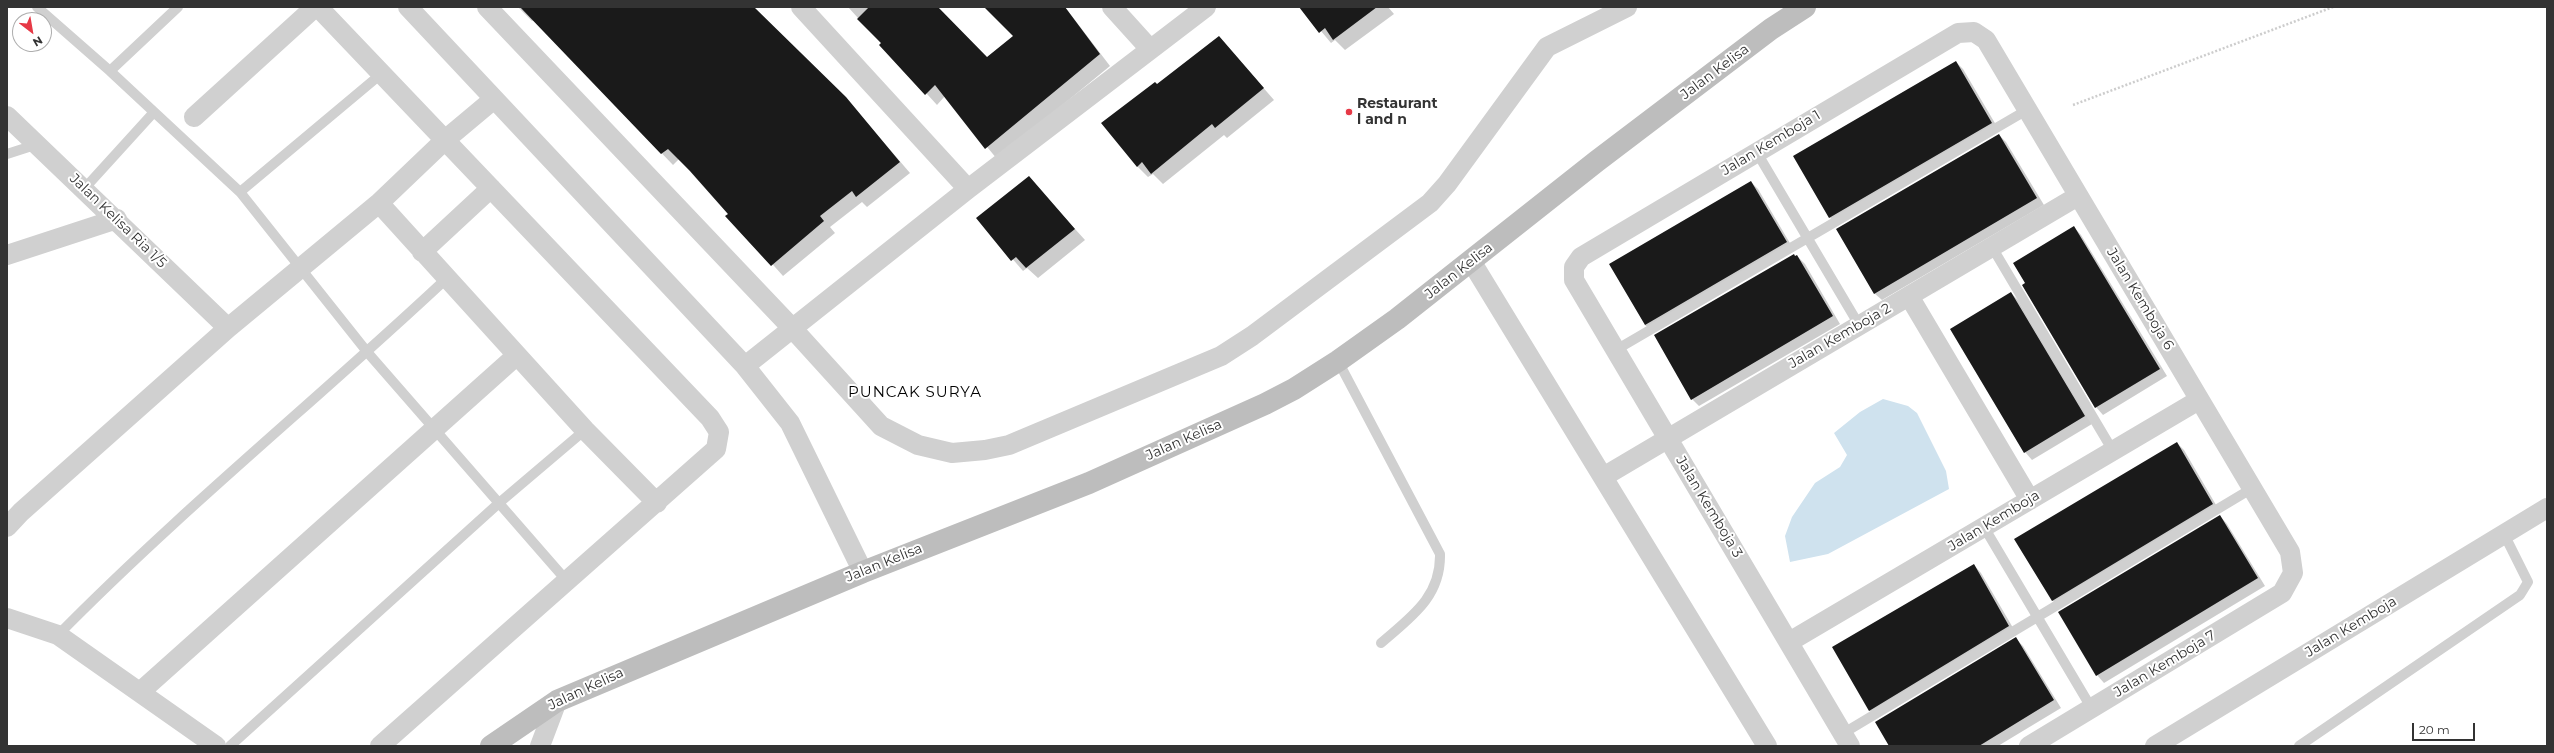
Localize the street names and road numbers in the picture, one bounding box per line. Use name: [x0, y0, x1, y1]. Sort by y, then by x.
street label: Jalan Kelisa: [1678, 41, 1752, 103]
street label: Jalan Kemboja 1: [1718, 107, 1824, 179]
street label: Jalan Kelisa Ria 1/5: [66, 170, 170, 272]
street label: Jalan Kelisa: [1422, 239, 1496, 303]
street label: Jalan Kemboja 6: [2103, 245, 2177, 353]
street label: Jalan Kemboja 2: [1786, 300, 1894, 372]
street label: Jalan Kelisa: [1144, 416, 1224, 464]
street label: Jalan Kemboja 3: [1672, 453, 1746, 561]
street label: Jalan Kemboja: [1945, 487, 2043, 555]
street label: Jalan Kelisa: [843, 540, 925, 586]
street label: Jalan Kemboja: [2302, 593, 2400, 661]
street label: Jalan Kemboja 7: [2111, 627, 2219, 701]
street label: Jalan Kelisa: [546, 664, 626, 714]

